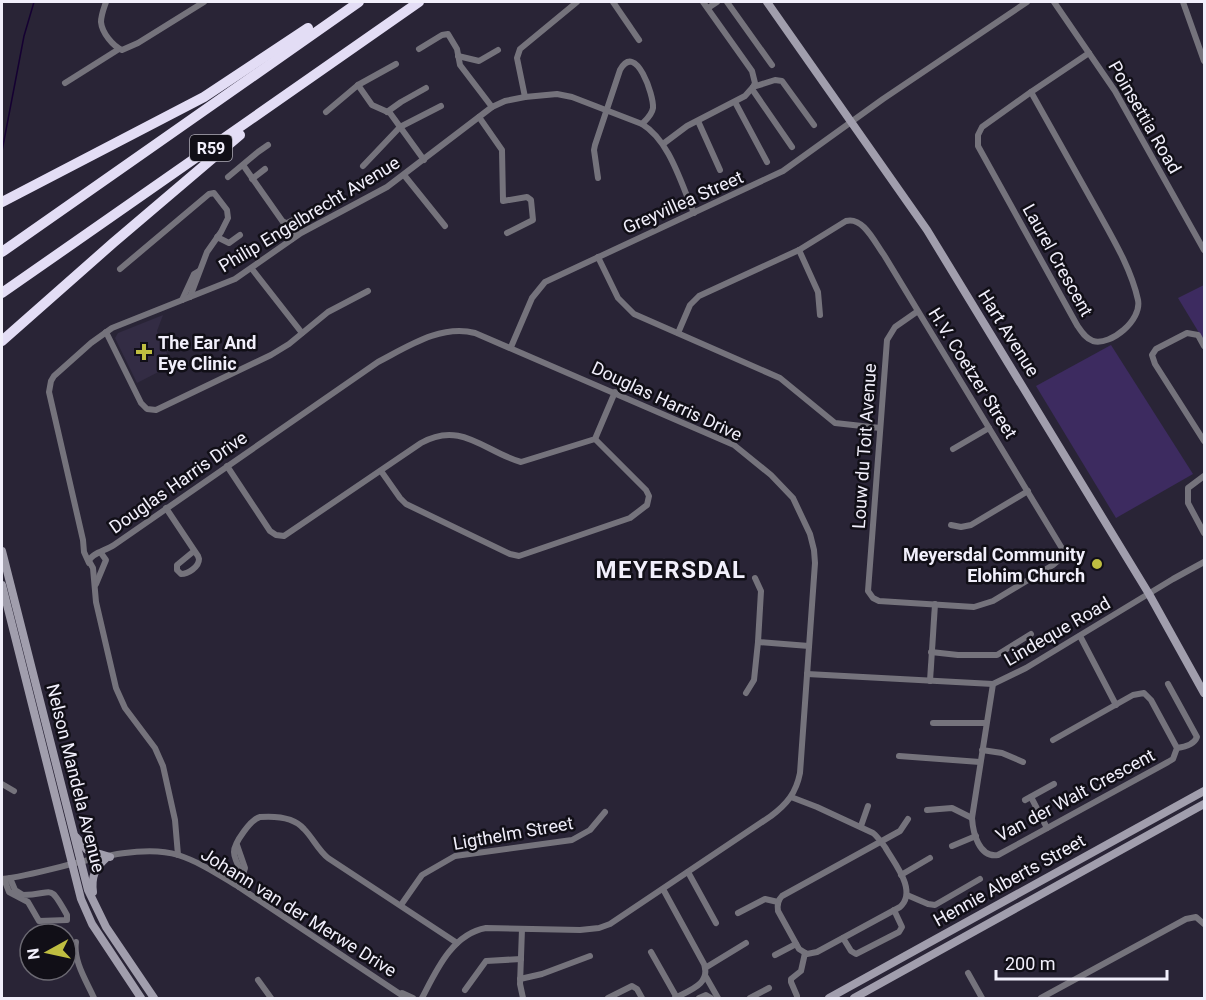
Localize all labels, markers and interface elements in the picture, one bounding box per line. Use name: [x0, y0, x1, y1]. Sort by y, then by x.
street label: Poinsettia Road: [1104, 57, 1186, 177]
road number: R59: [190, 135, 232, 161]
street label: Philip Engelbrecht Avenue: [215, 152, 403, 276]
street label: Greyvillea Street: [620, 166, 746, 238]
street label: Laurel Crescent: [1019, 200, 1098, 320]
street label: Hart Avenue: [974, 286, 1044, 380]
street label: H.V. Coetzer Street: [924, 304, 1022, 442]
place label: The Ear And Eye Clinic: [158, 332, 256, 374]
marker: The Ear And Eye Clinic: [135, 343, 153, 361]
street label: Douglas Harris Drive: [589, 357, 745, 445]
street label: Louw du Toit Avenue: [848, 363, 880, 529]
street label: Douglas Harris Drive: [105, 427, 251, 537]
place label: Meyersdal Community Elohim Church: [903, 544, 1086, 586]
district label: MEYERSDAL: [596, 556, 746, 584]
marker: Meyersdal Community Elohim Church: [1090, 557, 1104, 571]
street label: Lindeque Road: [1000, 592, 1114, 670]
street label: Nelson Mandela Avenue: [42, 682, 110, 874]
street label: Van der Walt Crescent: [992, 744, 1158, 846]
street label: Ligthelm Street: [451, 812, 575, 854]
street label: Hennie Alberts Street: [930, 830, 1089, 930]
street label: Johann van der Merwe Drive: [197, 843, 401, 981]
north arrow: [18, 922, 78, 982]
scale bar: [996, 943, 1167, 981]
text: N: [23, 947, 44, 961]
text: 200 m: [1005, 953, 1056, 974]

